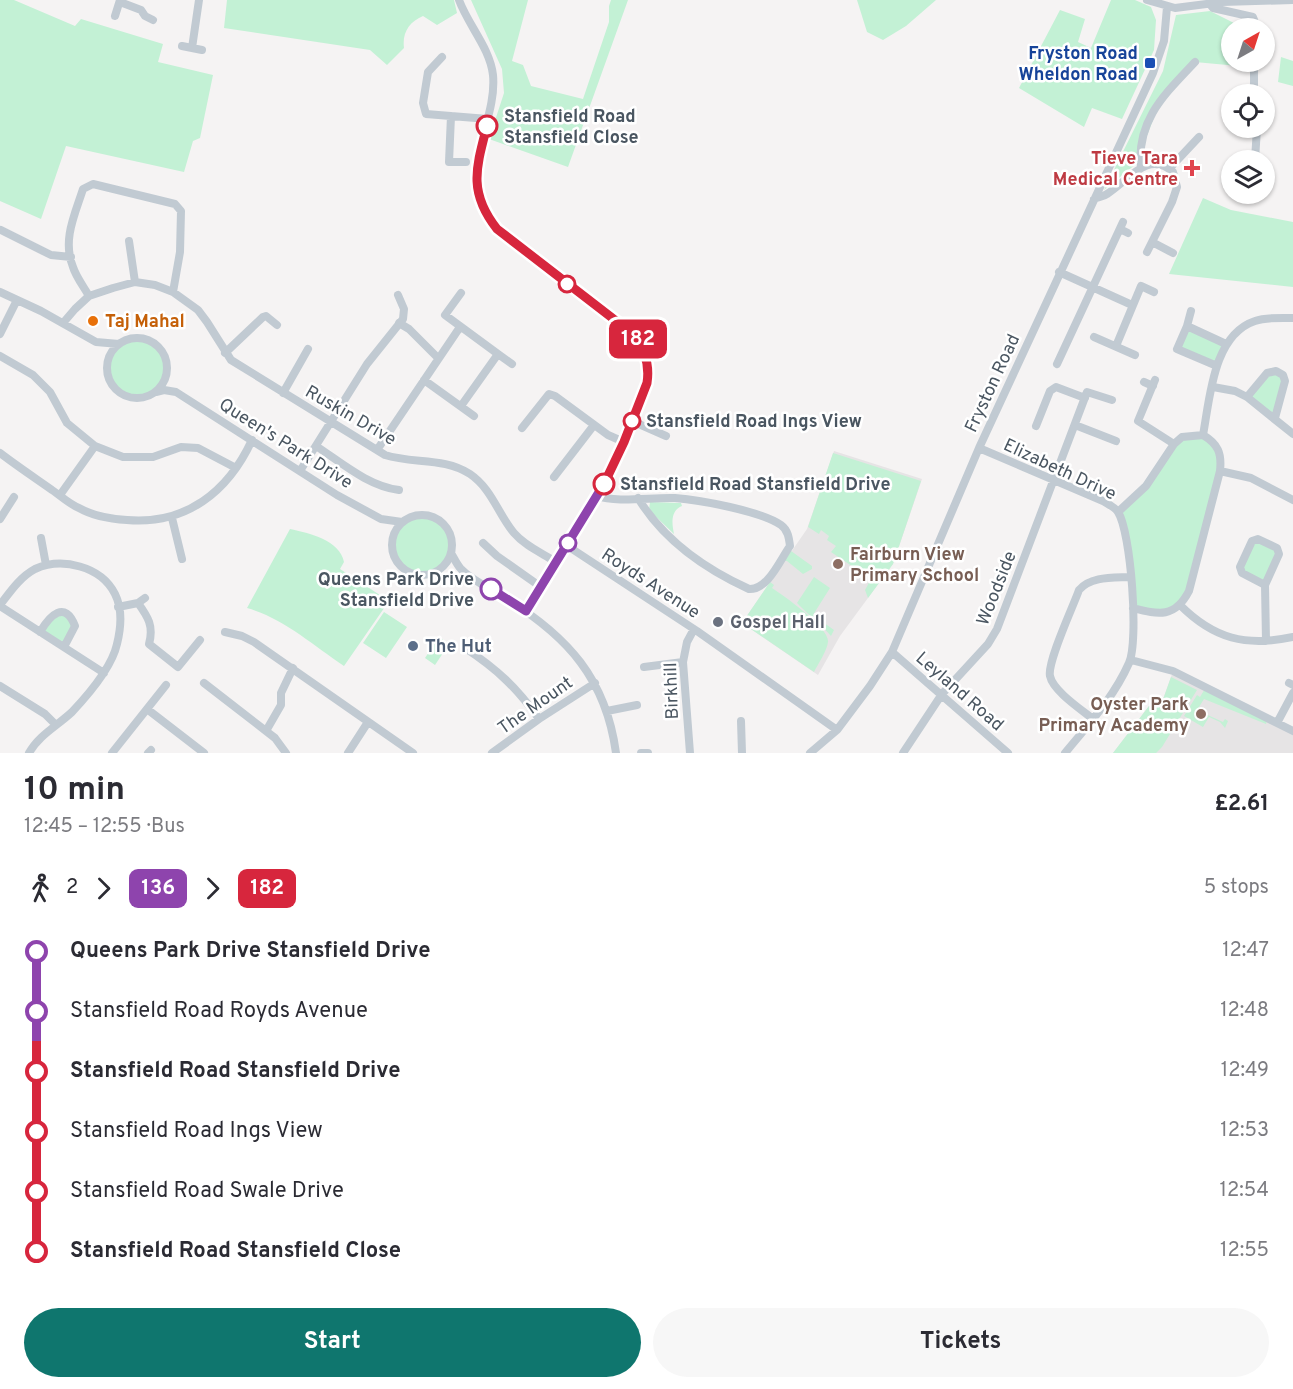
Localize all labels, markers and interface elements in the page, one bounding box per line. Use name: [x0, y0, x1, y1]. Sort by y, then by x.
north arrow: [1221, 18, 1275, 72]
map controls: [1221, 18, 1275, 204]
place label: Fryston Road Wheldon Road: [1019, 43, 1138, 87]
marker: Fryston Road Wheldon Road: [1143, 56, 1157, 70]
button: locate: [1221, 84, 1275, 138]
place label: Stansfield Road Stansfield Close: [504, 106, 639, 150]
marker: Stansfield Road Stansfield Close: [476, 115, 498, 137]
place label: Tieve Tara Medical Centre: [1053, 148, 1178, 192]
button: layers: [1221, 150, 1275, 204]
marker: Tieve Tara Medical Centre: [1183, 159, 1201, 177]
unlabelled marker: [558, 275, 576, 293]
place label: Taj Mahal: [105, 311, 185, 334]
marker: Taj Mahal: [86, 314, 100, 328]
line badge: 182: [604, 320, 672, 358]
text: 182: [621, 326, 655, 353]
street label: Fryston Road: [961, 331, 1026, 437]
street label: Ruskin Drive: [301, 381, 400, 452]
street label: Queen's Park Drive: [214, 394, 356, 495]
place label: Stansfield Road Ings View: [646, 411, 862, 434]
marker: Stansfield Road Ings View: [623, 412, 641, 430]
street label: Elizabeth Drive: [999, 434, 1120, 507]
marker: Stansfield Road Stansfield Drive: [593, 473, 615, 495]
place label: Stansfield Road Stansfield Drive: [620, 474, 890, 497]
unlabelled marker: [559, 534, 577, 552]
street label: Royds Avenue: [596, 544, 704, 625]
place label: Fairburn View Primary School: [850, 544, 979, 588]
street label: Woodside: [972, 548, 1023, 629]
marker: Fairburn View Primary School: [831, 557, 845, 571]
place label: Queens Park Drive Stansfield Drive: [318, 569, 474, 613]
marker: Queens Park Drive Stansfield Drive: [480, 578, 502, 600]
place label: Gospel Hall: [730, 612, 825, 635]
marker: Gospel Hall: [711, 615, 725, 629]
place label: The Hut: [425, 636, 492, 659]
marker: The Hut: [406, 639, 420, 653]
street label: Leyland Road: [910, 647, 1008, 737]
street label: Birkhill: [660, 662, 685, 720]
street label: The Mount: [494, 672, 578, 740]
place label: Oyster Park Primary Academy: [1039, 694, 1189, 738]
marker: Oyster Park Primary Academy: [1194, 707, 1208, 721]
text: 10 min: [24, 770, 125, 812]
text: £2.61: [1215, 791, 1269, 818]
text: 12:45 – 12:55 · Bus: [24, 814, 185, 840]
icon: walk: [24, 872, 57, 905]
icon: forward: [87, 872, 120, 905]
icon: forward: [196, 872, 229, 905]
text: 2: [66, 875, 78, 901]
text: 136: [141, 875, 175, 902]
text: 182: [250, 875, 284, 902]
text: 5 stops: [1204, 875, 1269, 901]
text: Queens Park Drive Stansfield Drive: [70, 938, 431, 965]
text: 12:47: [1222, 938, 1269, 964]
text: Stansfield Road Royds Avenue: [70, 998, 368, 1025]
text: 12:48: [1220, 998, 1269, 1024]
text: Stansfield Road Stansfield Drive: [70, 1058, 401, 1085]
text: 12:49: [1221, 1058, 1269, 1084]
text: Stansfield Road Ings View: [70, 1118, 323, 1145]
text: 12:53: [1220, 1118, 1269, 1144]
text: Stansfield Road Swale Drive: [70, 1178, 344, 1205]
text: 12:54: [1220, 1178, 1269, 1204]
text: Stansfield Road Stansfield Close: [70, 1238, 401, 1265]
text: 12:55: [1220, 1238, 1269, 1264]
button: Start: [24, 1308, 641, 1377]
button: Tickets: [653, 1308, 1269, 1377]

